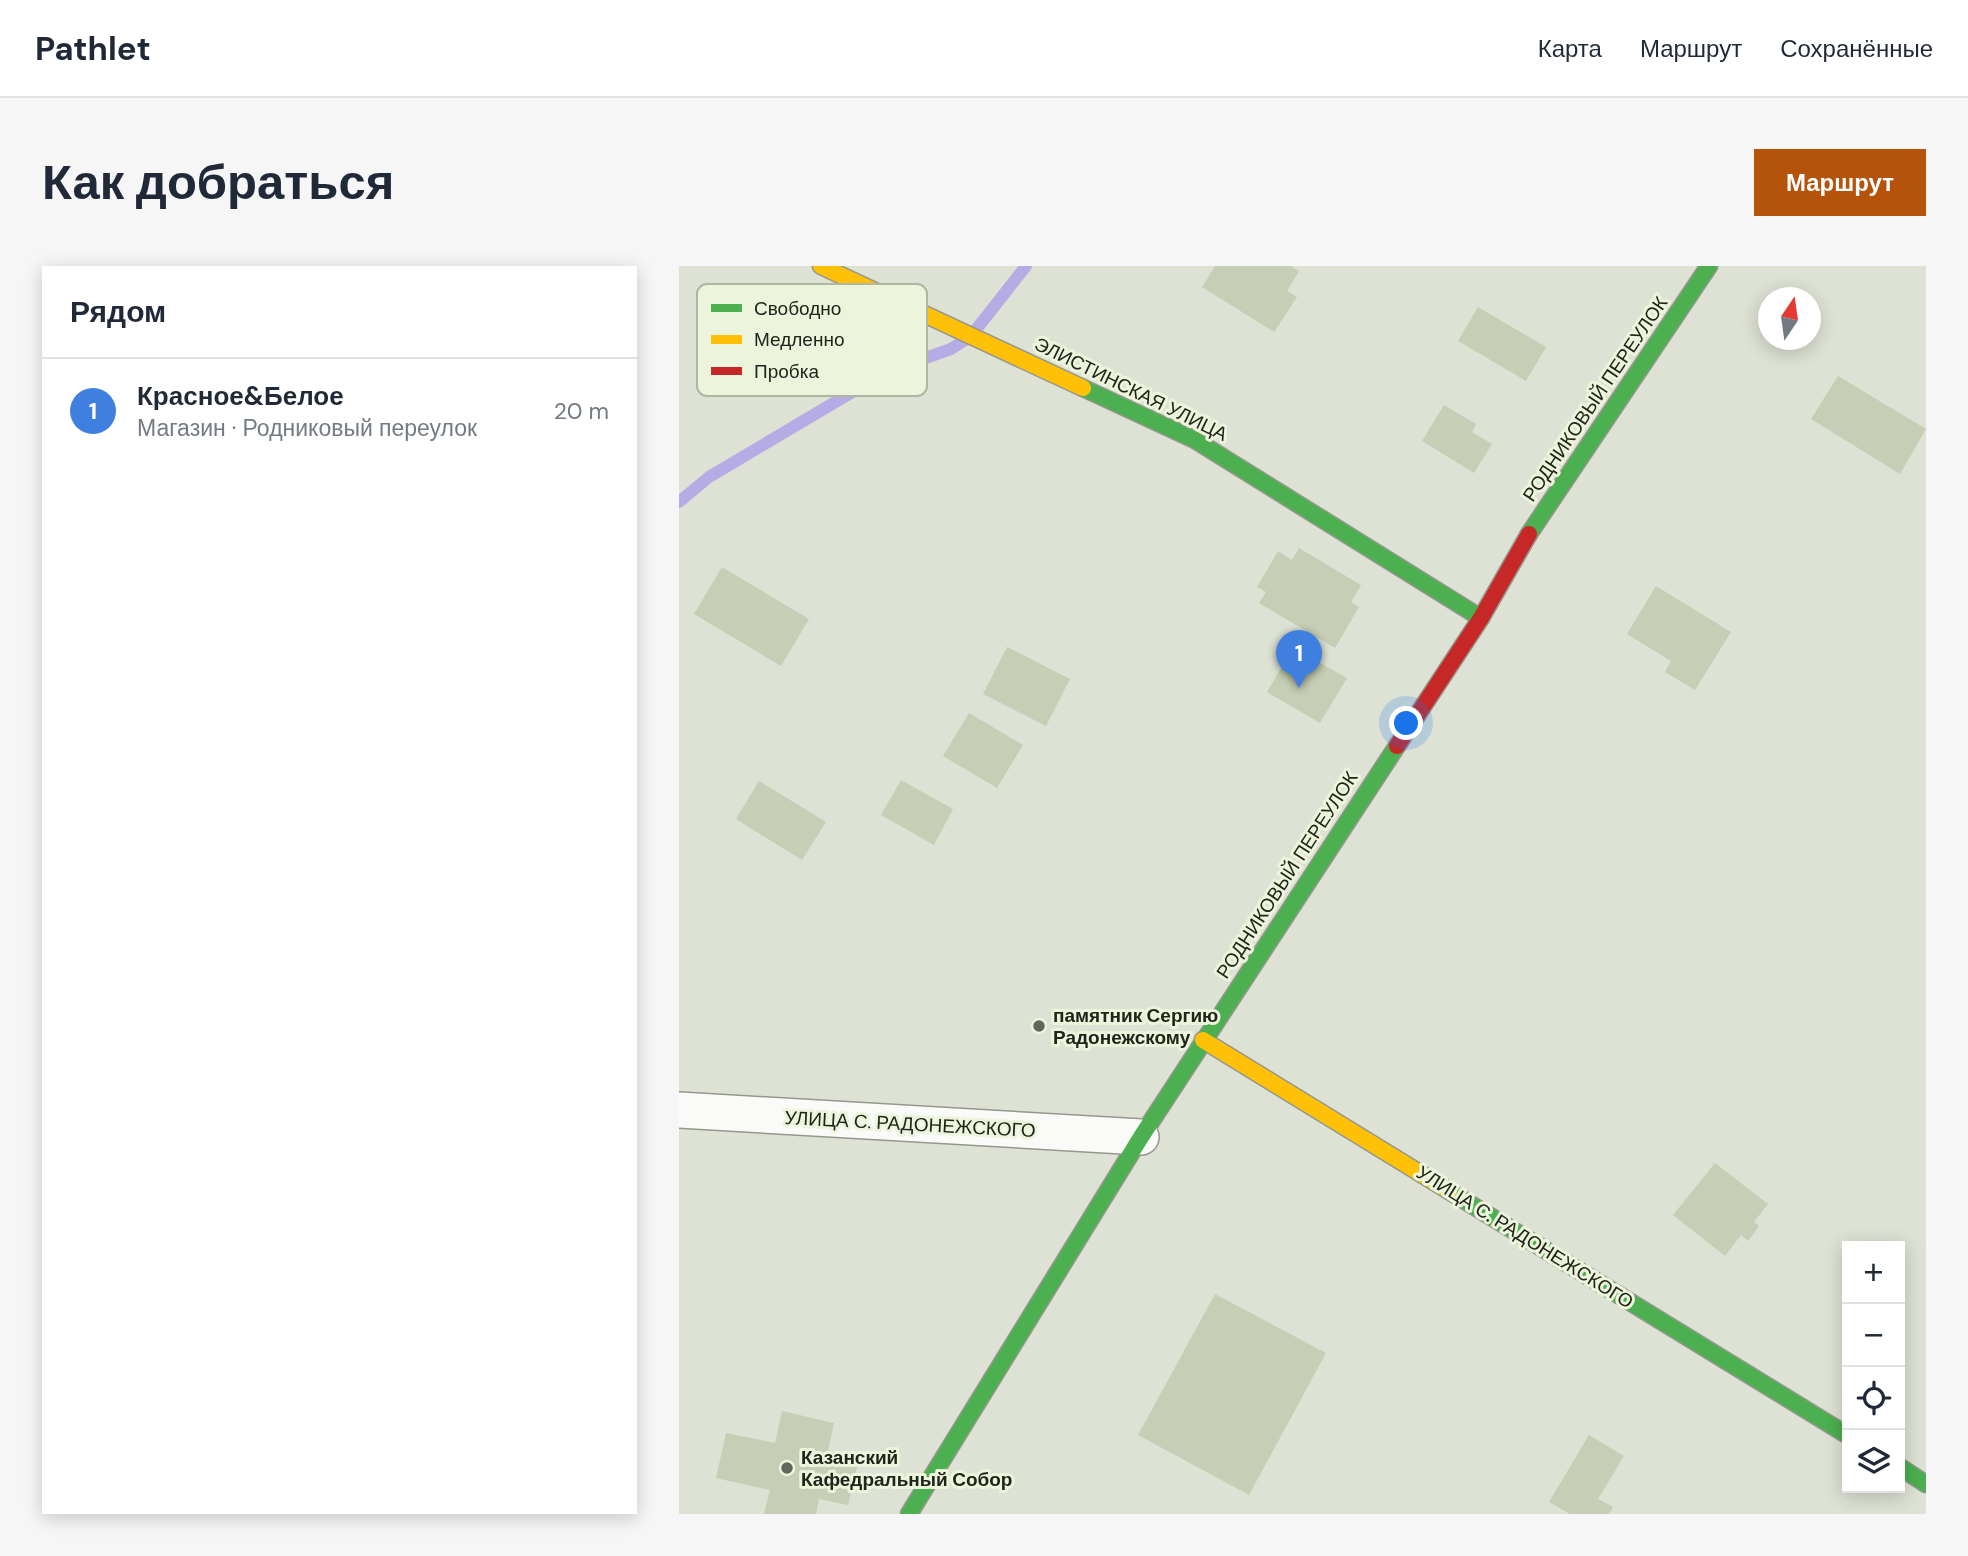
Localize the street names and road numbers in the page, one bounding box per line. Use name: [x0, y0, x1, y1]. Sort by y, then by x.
street label: РОДНИКОВЫЙ ПЕРЕУЛОК: [1517, 292, 1673, 506]
street label: ЭЛИСТИНСКАЯ УЛИЦА: [1030, 331, 1232, 447]
street label: РОДНИКОВЫЙ ПЕРЕУЛОК: [1211, 767, 1363, 983]
street label: УЛИЦА С. РАДОНЕЖСКОГО: [784, 1105, 1036, 1143]
street label: УЛИЦА С. РАДОНЕЖСКОГО: [1412, 1160, 1638, 1314]

